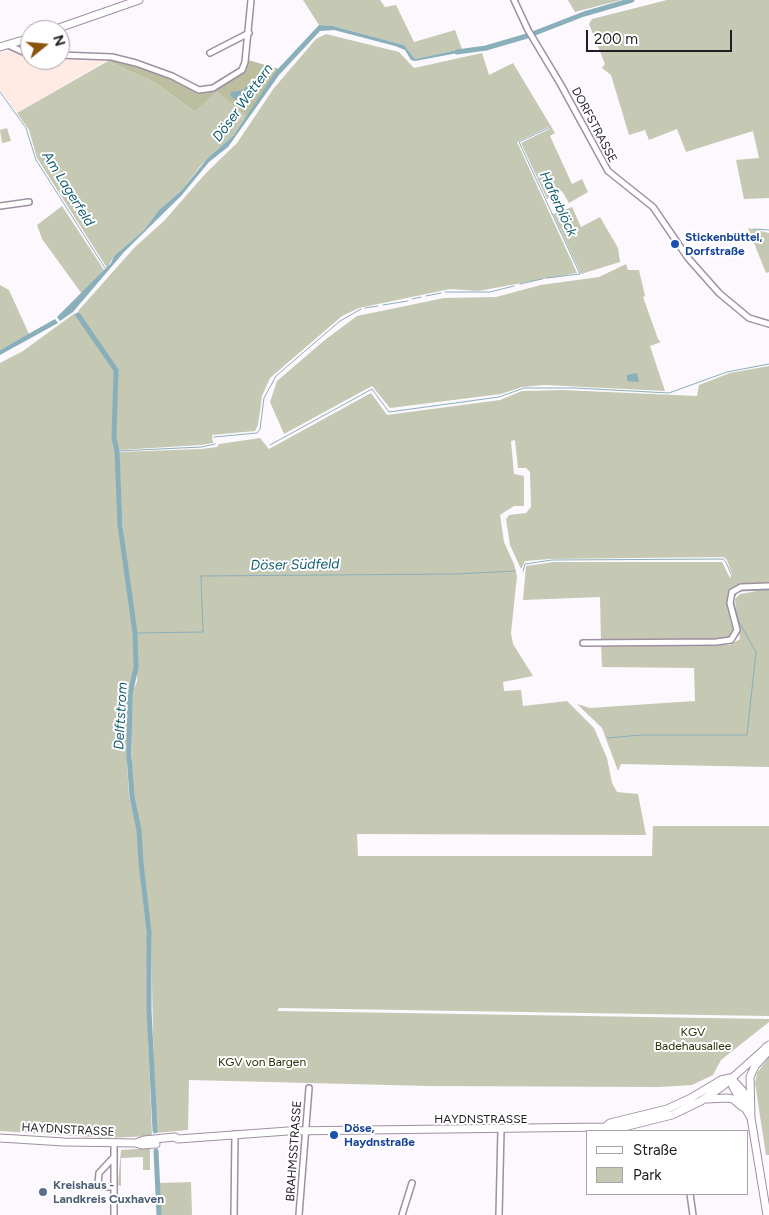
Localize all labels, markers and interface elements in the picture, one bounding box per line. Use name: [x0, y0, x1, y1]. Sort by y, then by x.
north arrow: [20, 20, 70, 70]
scale bar: [589, 20, 735, 52]
text: 200 m: [594, 30, 638, 48]
text: N: [49, 33, 69, 48]
water label: Döser Wettern: [209, 61, 277, 145]
street label: DORFSTRASSE: [568, 85, 620, 165]
water label: Am Lagerfeld: [38, 148, 98, 230]
water label: Haferblöck: [536, 169, 580, 239]
place label: Stickenbüttel, Dorfstraße: [685, 230, 763, 258]
marker: Stickenbüttel, Dorfstraße: [669, 238, 681, 250]
water label: Döser Südfeld: [250, 556, 340, 574]
water label: Delftstrom: [111, 682, 131, 750]
park label: KGV Badehausallee: [655, 1025, 731, 1053]
park label: KGV von Bargen: [218, 1055, 306, 1069]
street label: BRAHMSSTRASSE: [283, 1100, 305, 1202]
street label: HAYDNSTRASSE: [434, 1112, 528, 1126]
street label: HAYDNSTRASSE: [21, 1120, 115, 1140]
place label: Döse, Haydnstraße: [344, 1121, 415, 1149]
marker: Döse, Haydnstraße: [328, 1129, 340, 1141]
legend: [586, 1130, 749, 1195]
text: Straße: [633, 1141, 677, 1159]
text: Park: [633, 1166, 662, 1184]
place label: Kreishaus - Landkreis Cuxhaven: [53, 1178, 164, 1206]
marker: Kreishaus - Landkreis Cuxhaven: [37, 1186, 49, 1198]

